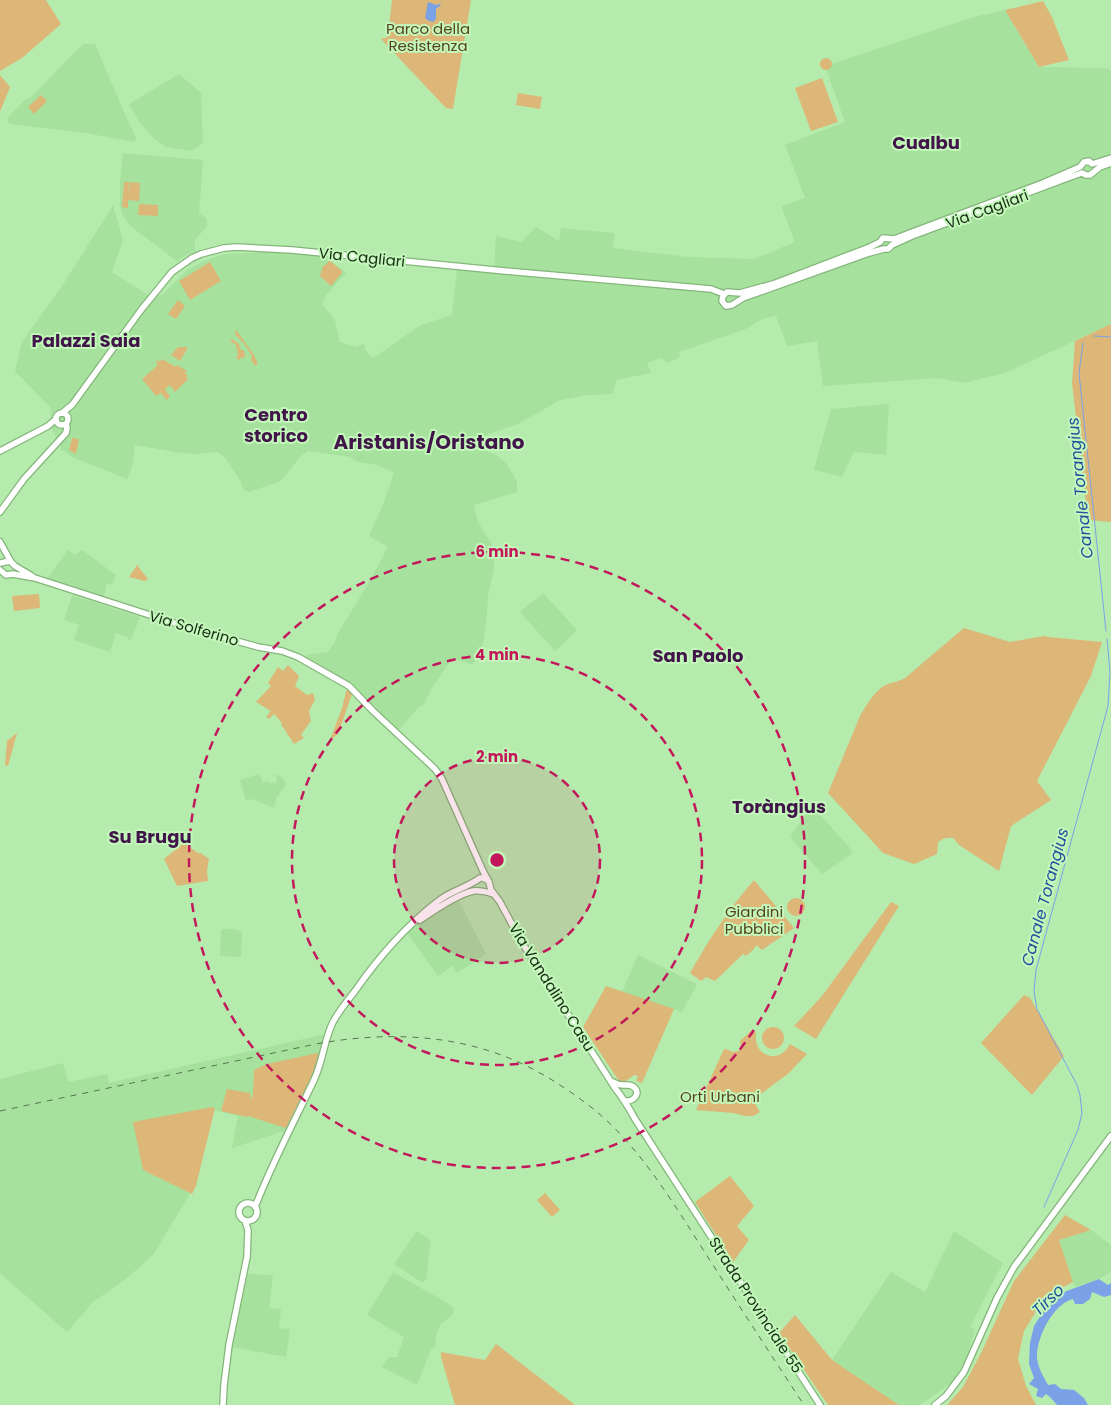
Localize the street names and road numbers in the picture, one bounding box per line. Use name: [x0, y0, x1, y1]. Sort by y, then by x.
street label: Via Cagliari: [943, 184, 1031, 234]
street label: Via Cagliari: [318, 242, 406, 272]
street label: Via Solferino: [147, 605, 241, 651]
street label: Via Vandalino Casu: [504, 919, 600, 1055]
street label: Strada Provinciale 55: [704, 1233, 808, 1377]

